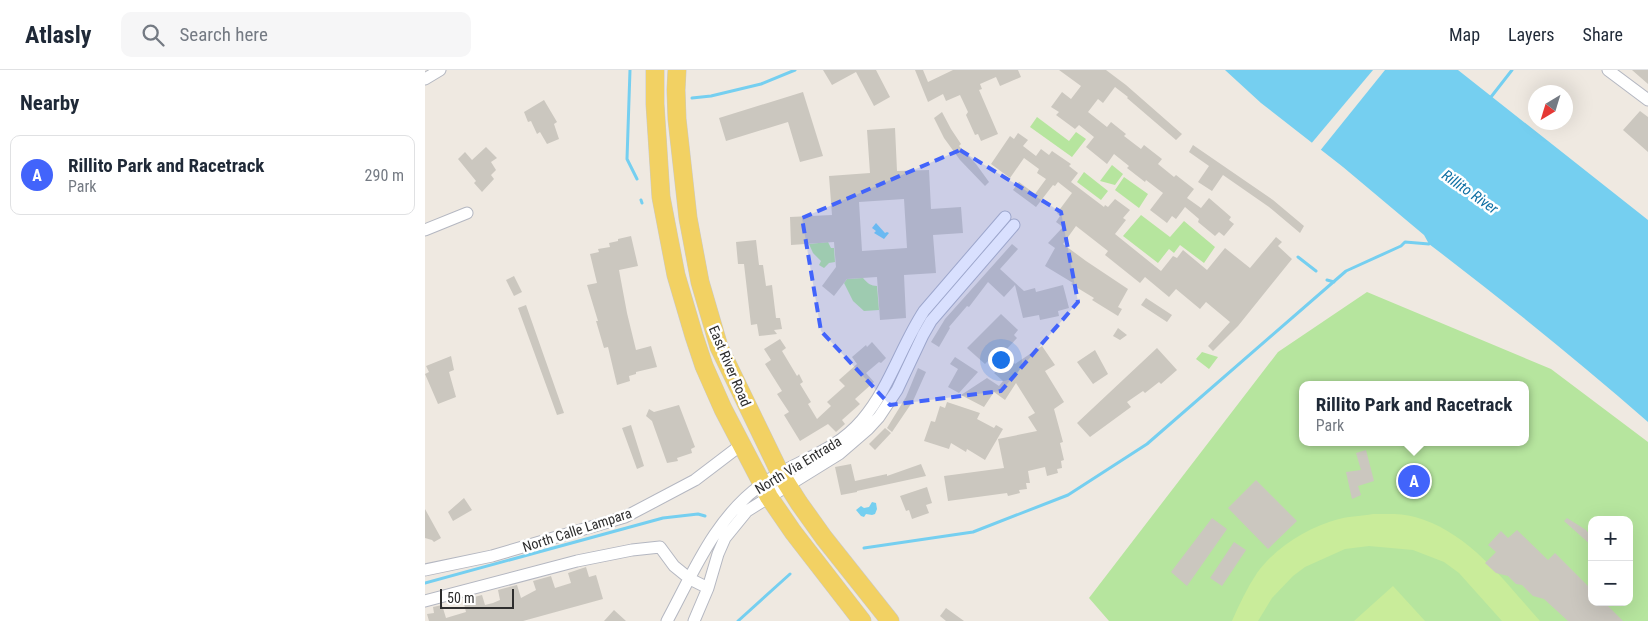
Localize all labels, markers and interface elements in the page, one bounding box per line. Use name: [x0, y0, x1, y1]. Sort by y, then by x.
search box: [121, 12, 471, 57]
text: Atlasly: [25, 21, 91, 49]
icon: search: [139, 21, 167, 49]
text: Search here: [179, 23, 268, 46]
text: Map: [1449, 24, 1480, 45]
text: Layers: [1508, 24, 1555, 45]
text: Share: [1583, 24, 1623, 45]
north arrow: [1528, 85, 1573, 130]
text: Nearby: [20, 91, 79, 115]
text: Rillito Park and Racetrack: [68, 154, 264, 177]
text: A: [32, 166, 42, 185]
text: 290 m: [365, 166, 404, 185]
water label: Rillito River: [1438, 166, 1502, 218]
text: Park: [68, 177, 97, 196]
street label: East River Road: [706, 323, 754, 409]
your location: [988, 347, 1014, 373]
popup: [1299, 381, 1529, 446]
text: Rillito Park and Racetrack: [1316, 393, 1512, 416]
text: Park: [1316, 416, 1344, 435]
street label: North Via Entrada: [752, 433, 844, 497]
pin: A: [1398, 462, 1430, 500]
street label: North Calle Lampara: [521, 505, 633, 555]
map controls: [1588, 516, 1633, 606]
button: +: [1588, 516, 1633, 561]
button: −: [1588, 561, 1633, 606]
scale bar: [440, 586, 514, 609]
text: 50 m: [447, 590, 475, 606]

